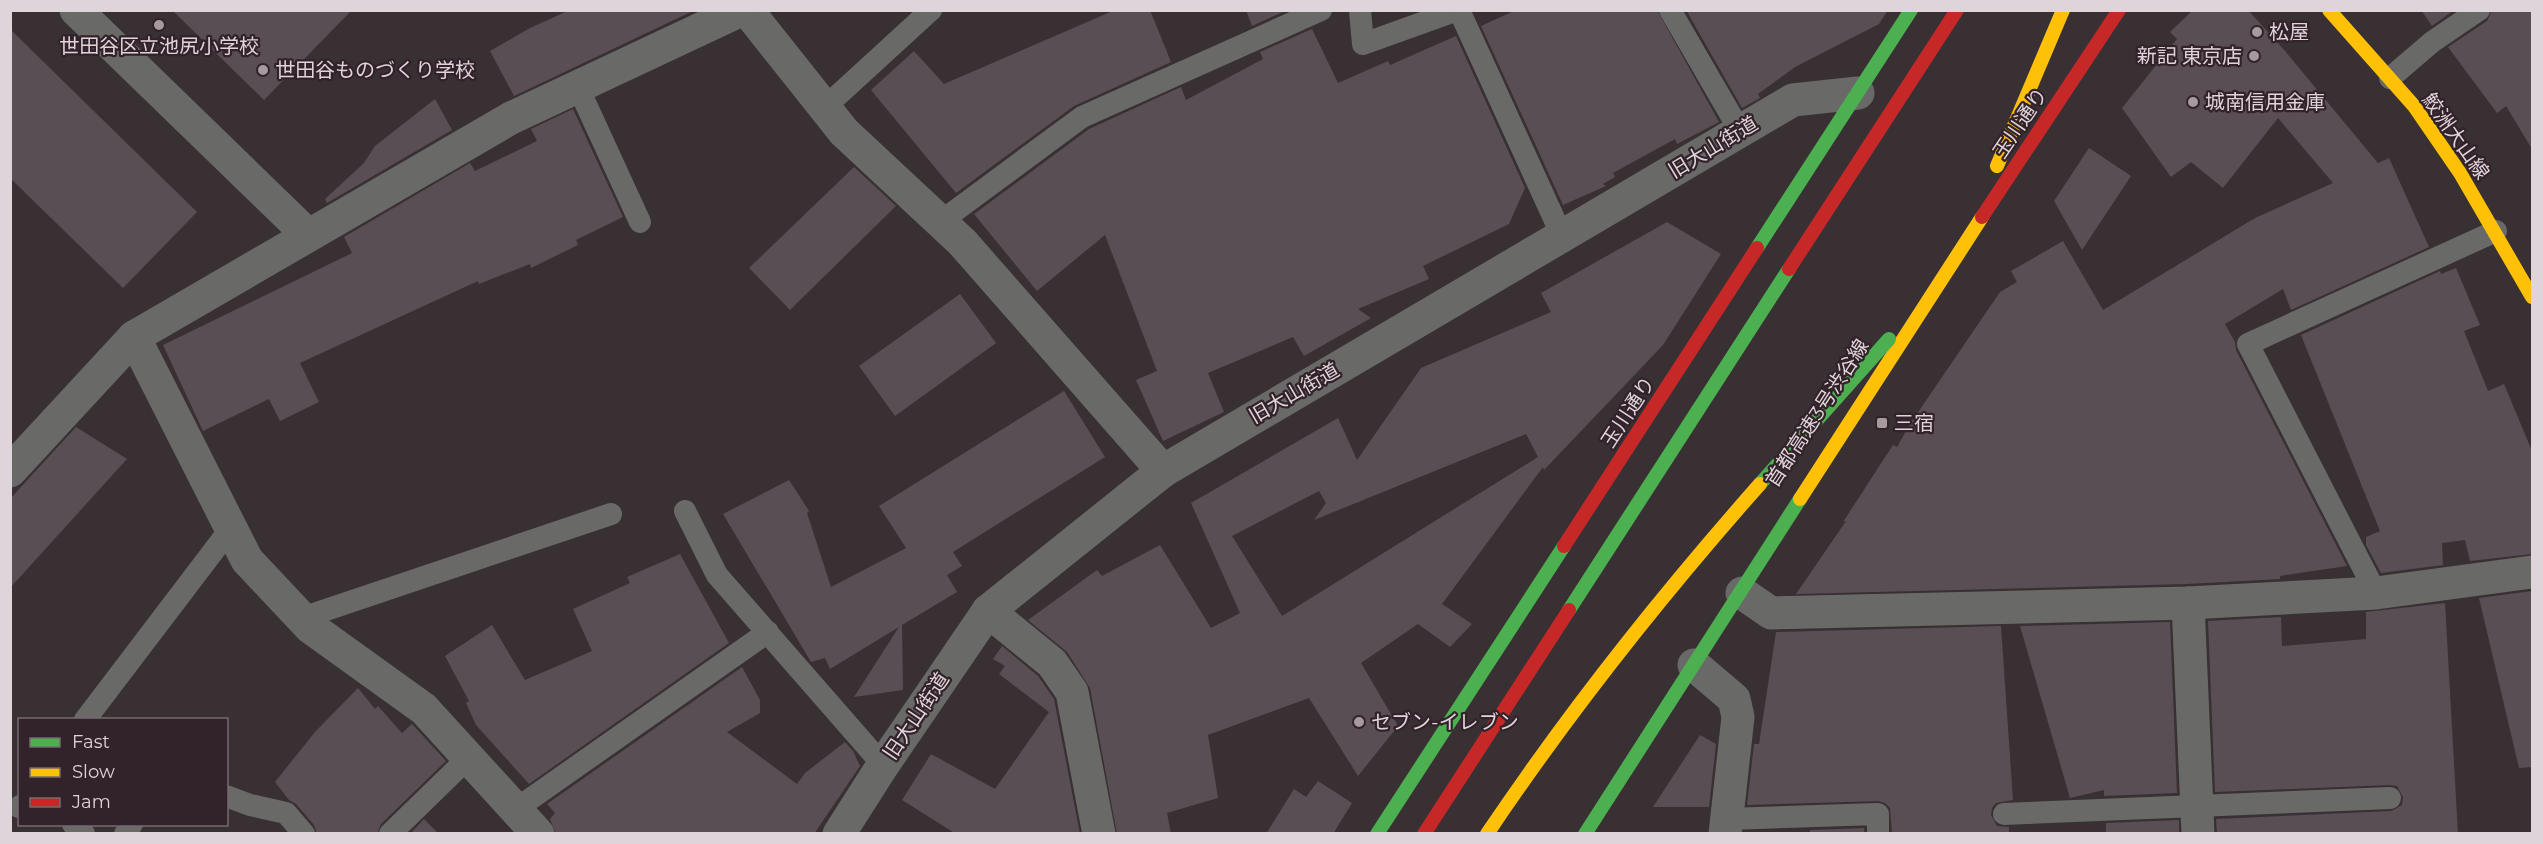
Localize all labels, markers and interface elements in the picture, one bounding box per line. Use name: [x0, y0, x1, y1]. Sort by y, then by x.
marker: 世田谷区立池尻小学校: [152, 18, 166, 32]
place label: 松屋: [2269, 20, 2309, 44]
marker: 松屋: [2250, 25, 2264, 39]
place label: 世田谷区立池尻小学校: [59, 34, 259, 58]
place label: 新記 東京店: [2137, 44, 2242, 68]
marker: 新記 東京店: [2247, 49, 2261, 63]
place label: 世田谷ものづくり学校: [275, 58, 475, 82]
marker: 世田谷ものづくり学校: [256, 63, 270, 77]
street label: 玉川通り: [1988, 83, 2052, 163]
street label: 鮫洲大山線: [2417, 88, 2495, 184]
place label: 城南信用金庫: [2205, 90, 2325, 114]
marker: 城南信用金庫: [2186, 95, 2200, 109]
street label: 旧大山街道: [1664, 111, 1762, 183]
street label: 首都高速3号渋谷線: [1760, 335, 1874, 491]
street label: 旧大山街道: [1245, 358, 1343, 428]
street label: 玉川通り: [1596, 372, 1660, 452]
place label: 三宿: [1894, 411, 1934, 435]
marker: 三宿: [1875, 416, 1889, 430]
street label: 旧大山街道: [878, 668, 954, 764]
place label: セブン-イレブン: [1371, 710, 1519, 734]
marker: セブン-イレブン: [1352, 715, 1366, 729]
legend: [18, 718, 228, 826]
text: Fast: [72, 731, 110, 753]
text: Slow: [72, 761, 115, 783]
text: Jam: [71, 791, 111, 813]

